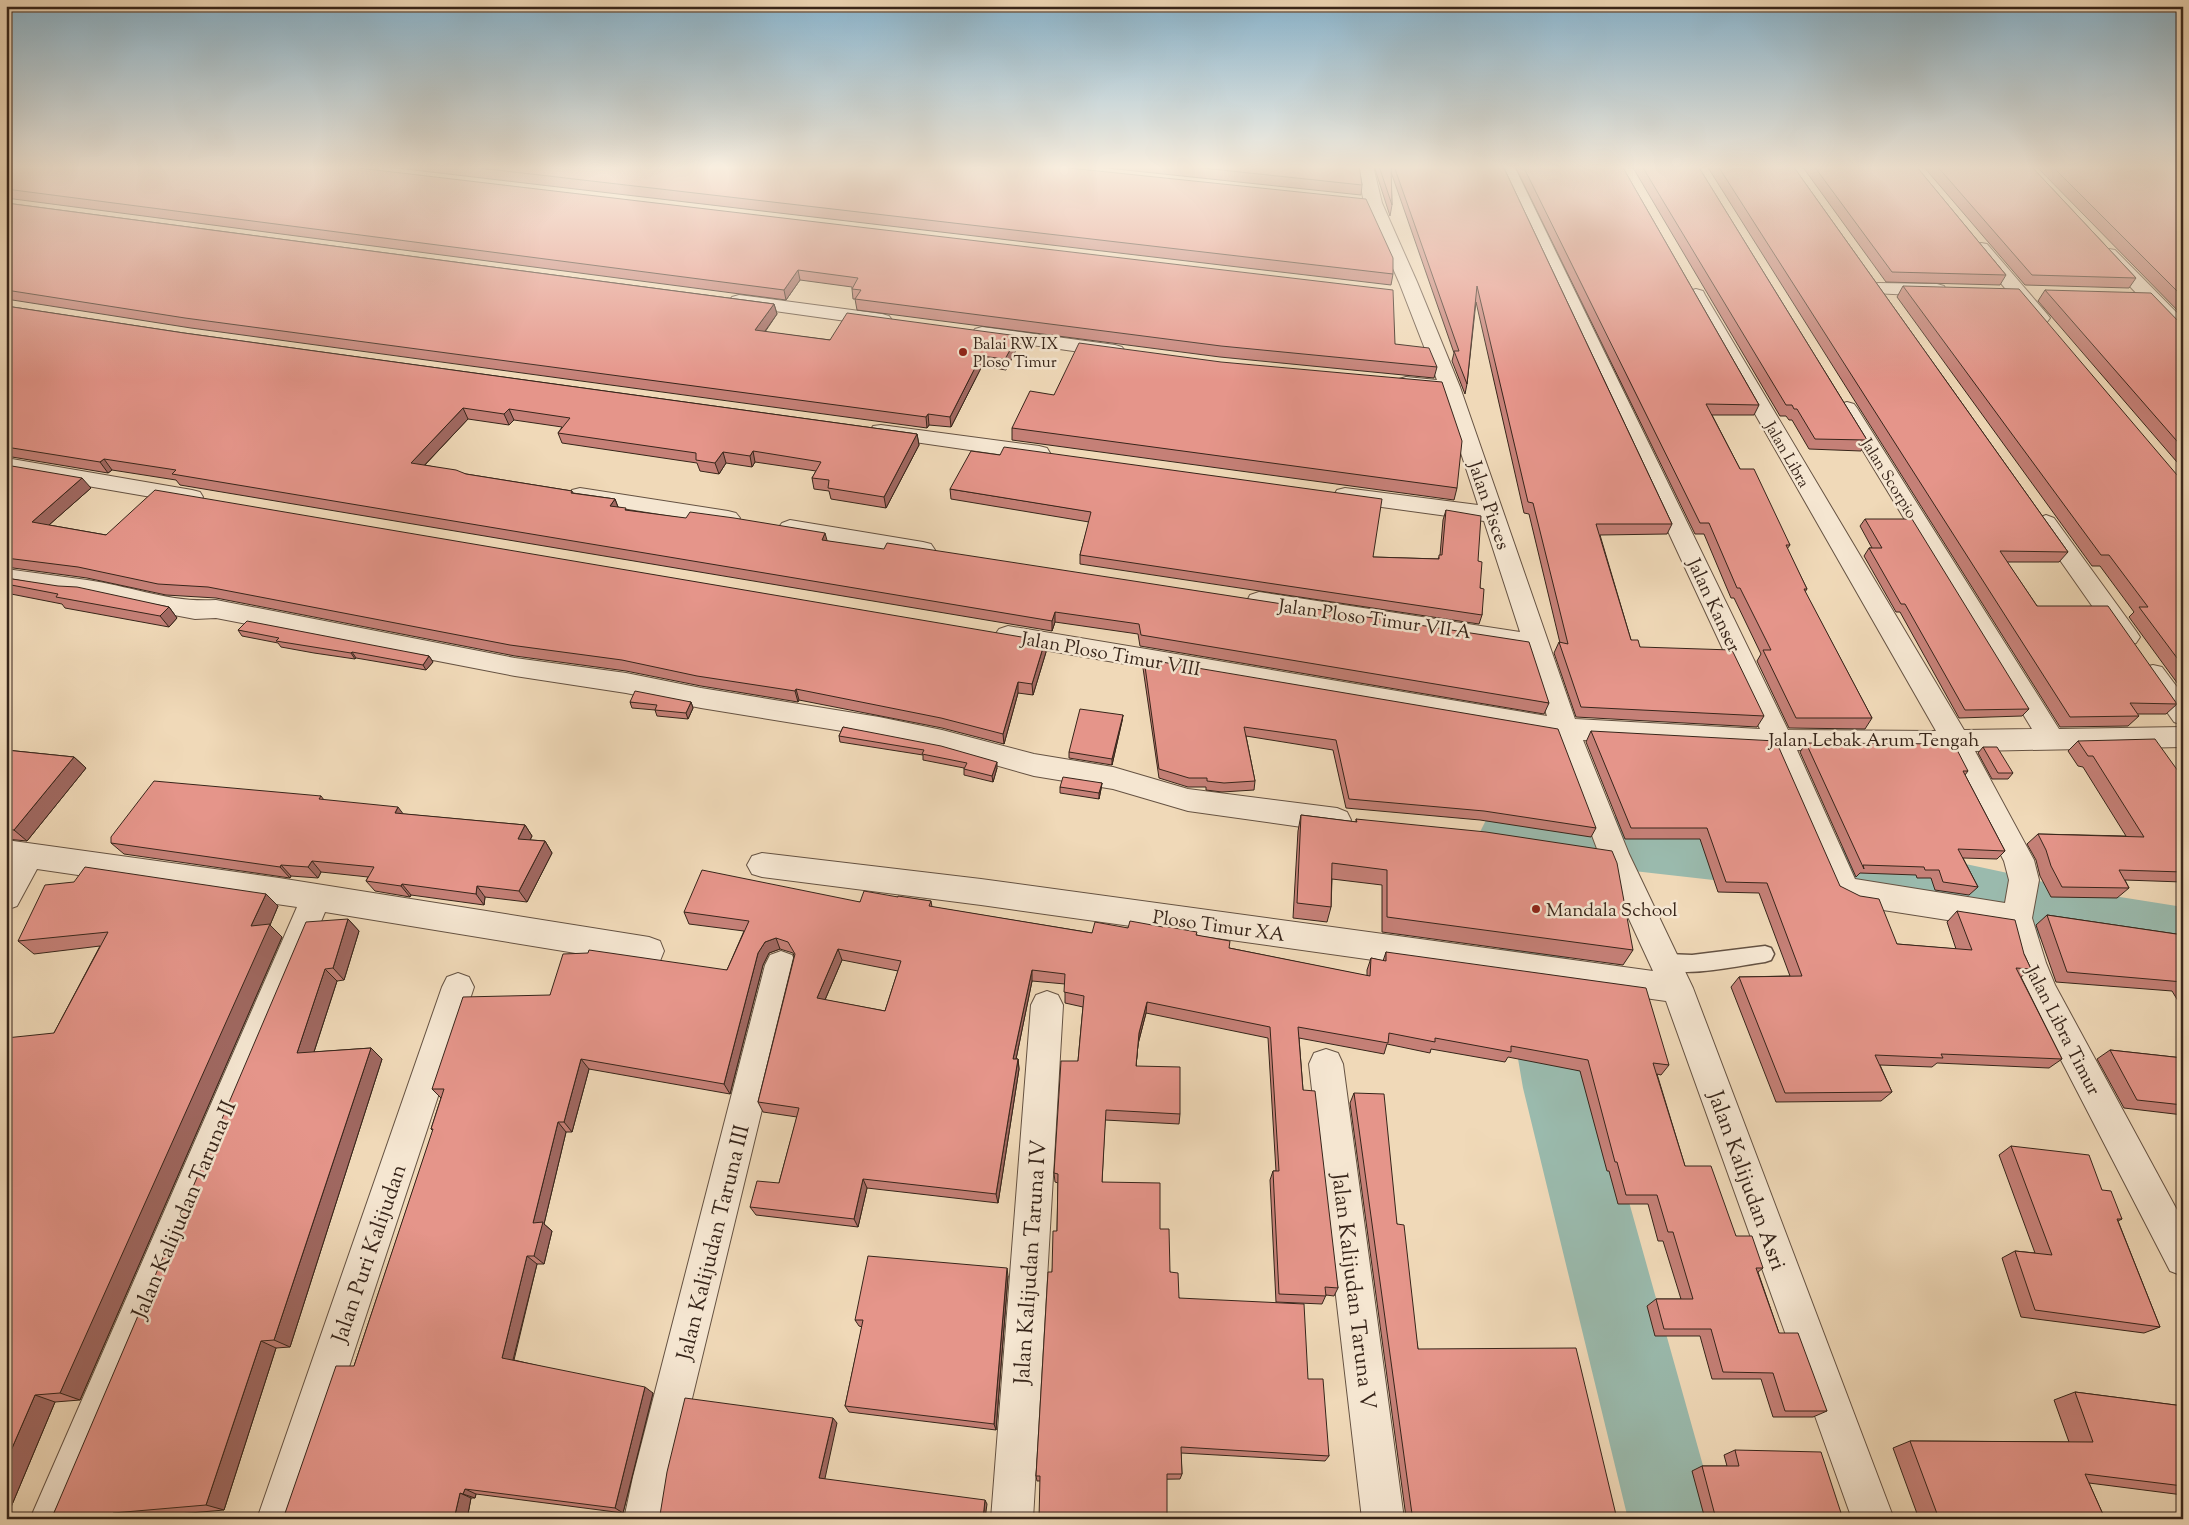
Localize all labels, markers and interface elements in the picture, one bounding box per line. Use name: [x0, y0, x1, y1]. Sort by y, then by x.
place label: Balai RW IX Ploso Timur: [973, 334, 1058, 375]
marker: Balai RW IX Ploso Timur: [957, 346, 969, 358]
street label: Jalan Libra: [1757, 417, 1814, 493]
street label: Jalan Scorpio: [1854, 434, 1922, 524]
street label: Jalan Pisces: [1460, 457, 1515, 554]
street label: Jalan Kanser: [1679, 554, 1746, 657]
street label: Jalan Ploso Timur VII A: [1275, 593, 1473, 647]
street label: Jalan Ploso Timur VIII: [1018, 626, 1202, 684]
street label: Jalan Lebak Arum Tengah: [1768, 728, 1979, 755]
place label: Mandala School: [1546, 898, 1678, 925]
marker: Mandala School: [1530, 903, 1542, 915]
street label: Ploso Timur XA: [1151, 905, 1287, 950]
street label: Jalan Libra Timur: [2017, 961, 2106, 1101]
street label: Jalan Kalijudan Asri: [1697, 1086, 1793, 1275]
street label: Jalan Kalijudan Taruna II: [125, 1096, 246, 1325]
street label: Jalan Kalijudan Taruna III: [670, 1122, 760, 1365]
street label: Jalan Kalijudan Taruna IV: [1007, 1139, 1057, 1387]
street label: Jalan Puri Kalijudan: [325, 1160, 416, 1349]
street label: Jalan Kalijudan Taruna V: [1322, 1170, 1382, 1412]

